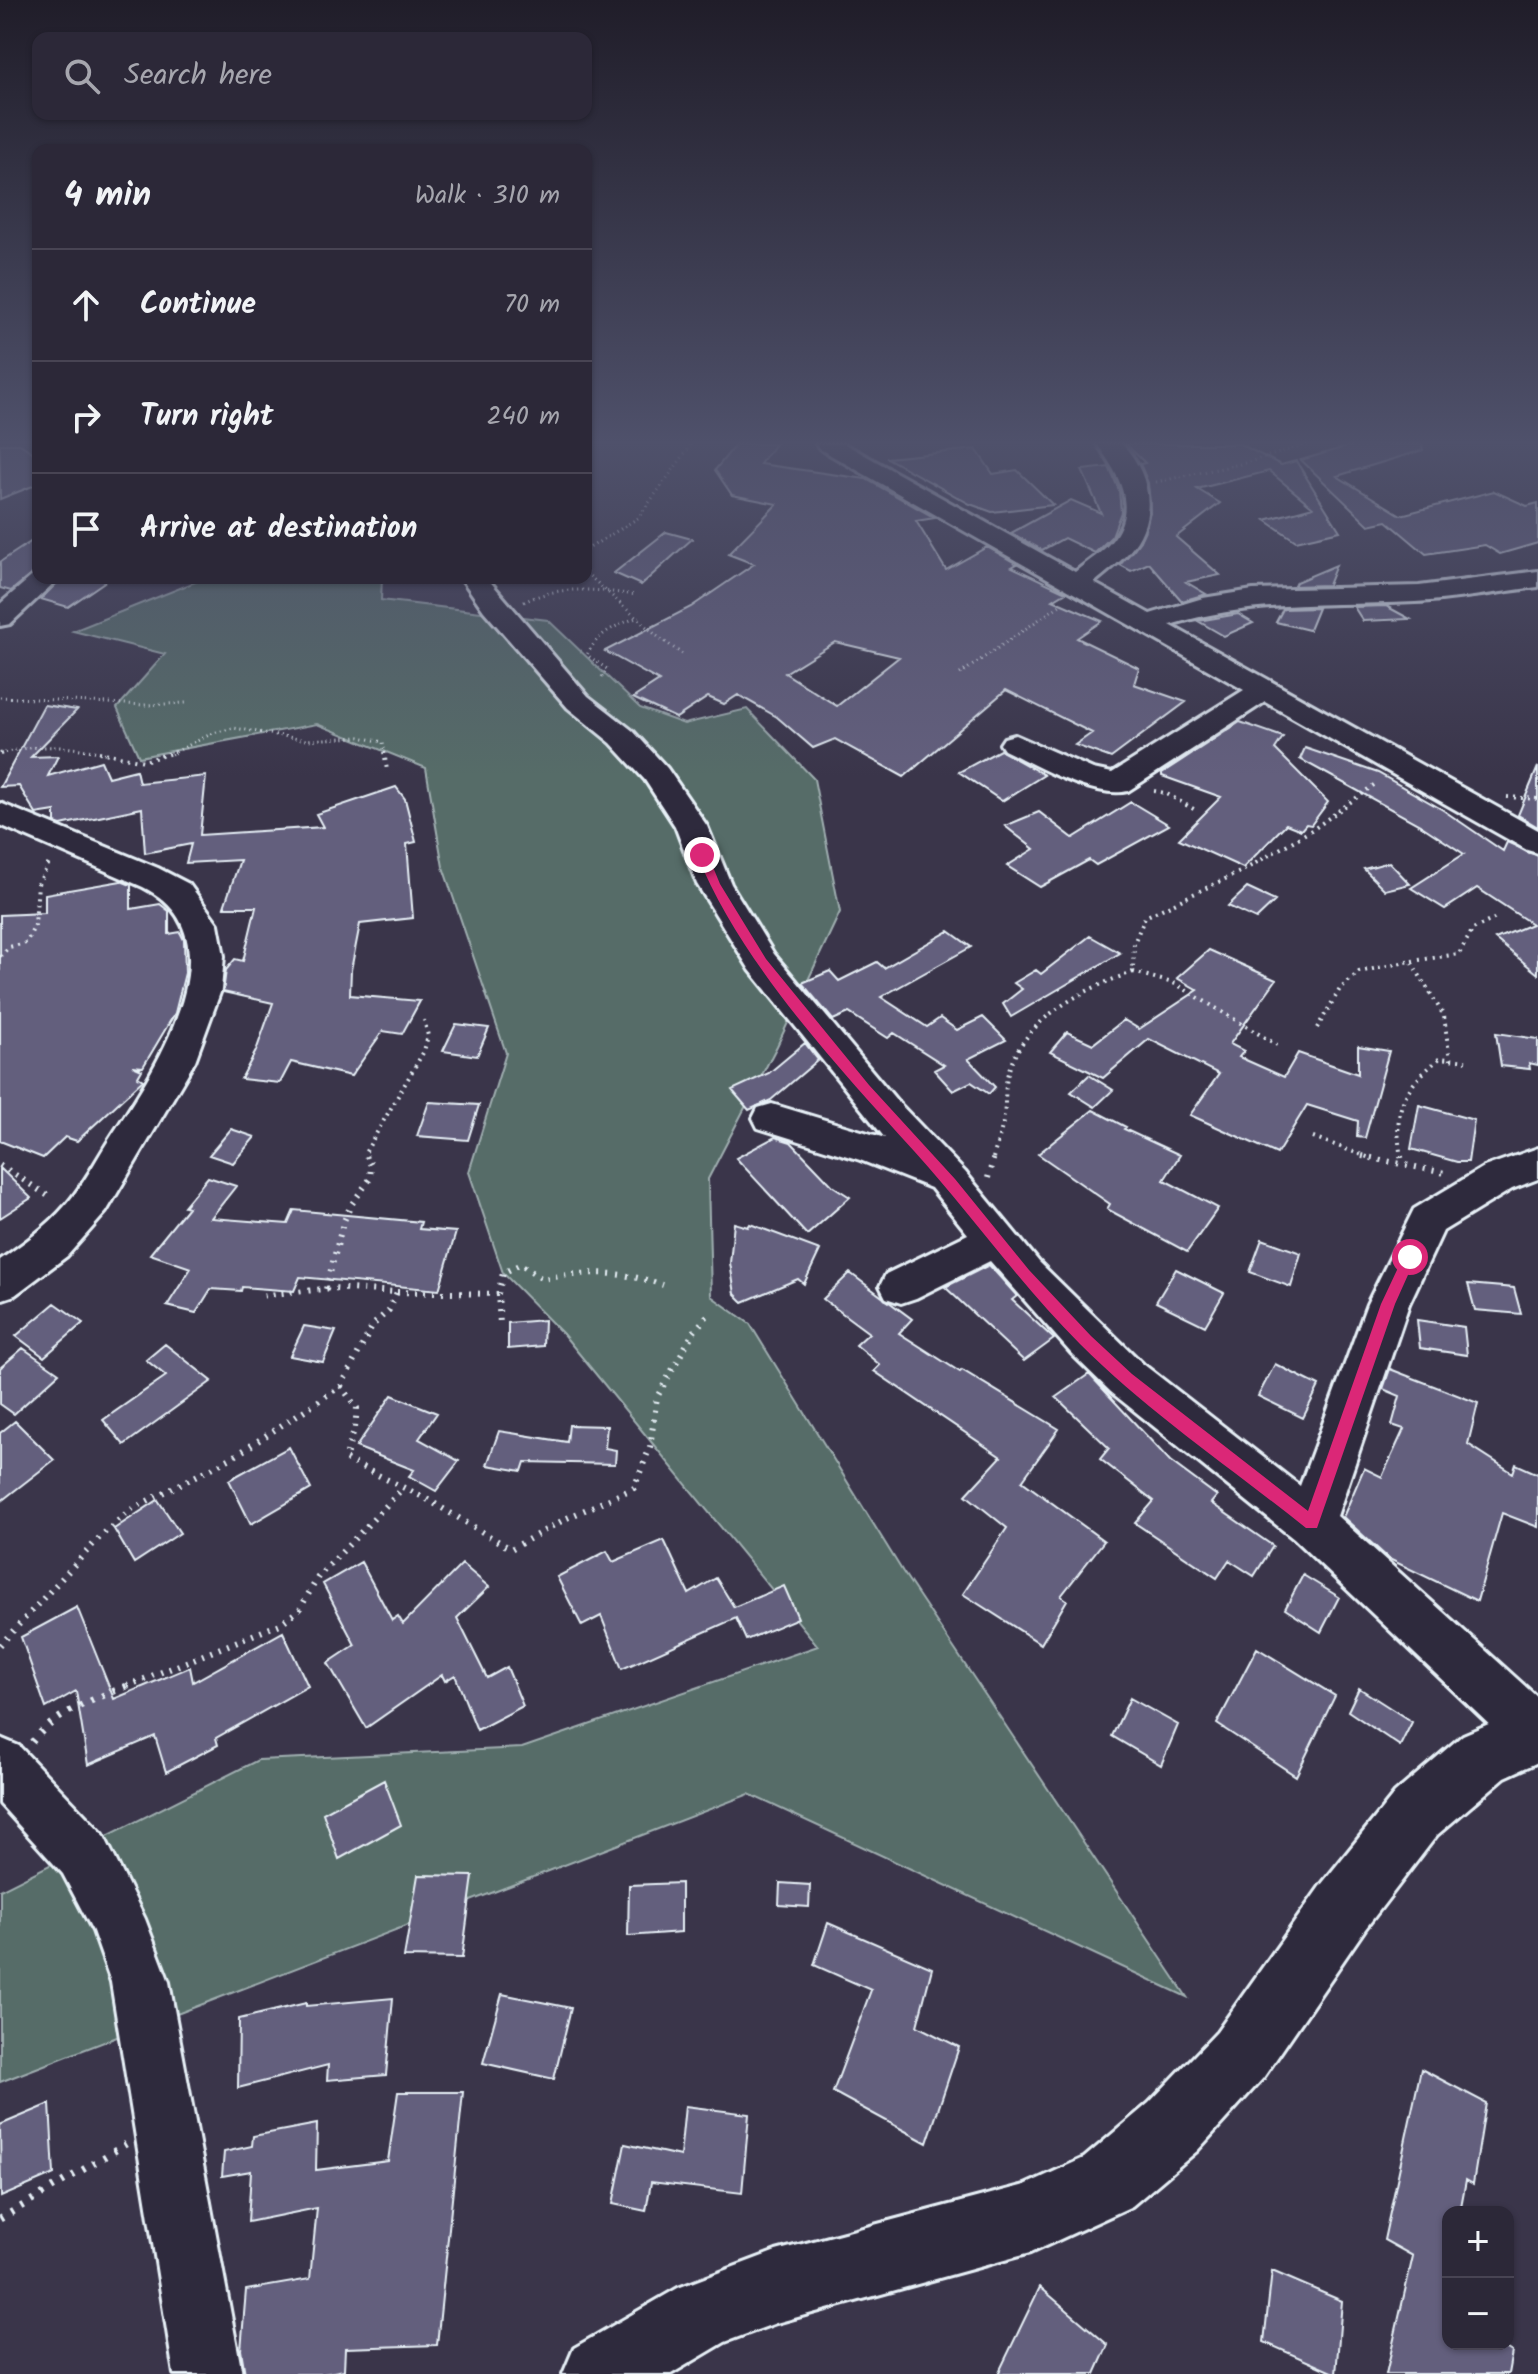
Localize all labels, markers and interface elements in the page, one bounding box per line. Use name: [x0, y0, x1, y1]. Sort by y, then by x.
search box: [32, 32, 592, 120]
text: Search here: [124, 52, 272, 100]
icon: search: [60, 54, 104, 98]
text: 4 min: [64, 169, 151, 223]
text: Walk · 310 m: [415, 175, 560, 217]
text: Continue: [140, 281, 256, 329]
icon: ahead: [64, 283, 108, 327]
text: 70 m: [504, 284, 560, 326]
text: Turn right: [140, 393, 273, 441]
icon: right: [64, 395, 108, 439]
text: 240 m: [486, 396, 560, 438]
text: Arrive at destination: [140, 505, 417, 553]
icon: arrive: [64, 507, 108, 551]
route end: [684, 837, 720, 873]
route start: [1392, 1239, 1428, 1275]
map controls: [1442, 2206, 1514, 2350]
button: +: [1442, 2206, 1514, 2278]
button: −: [1442, 2278, 1514, 2350]

